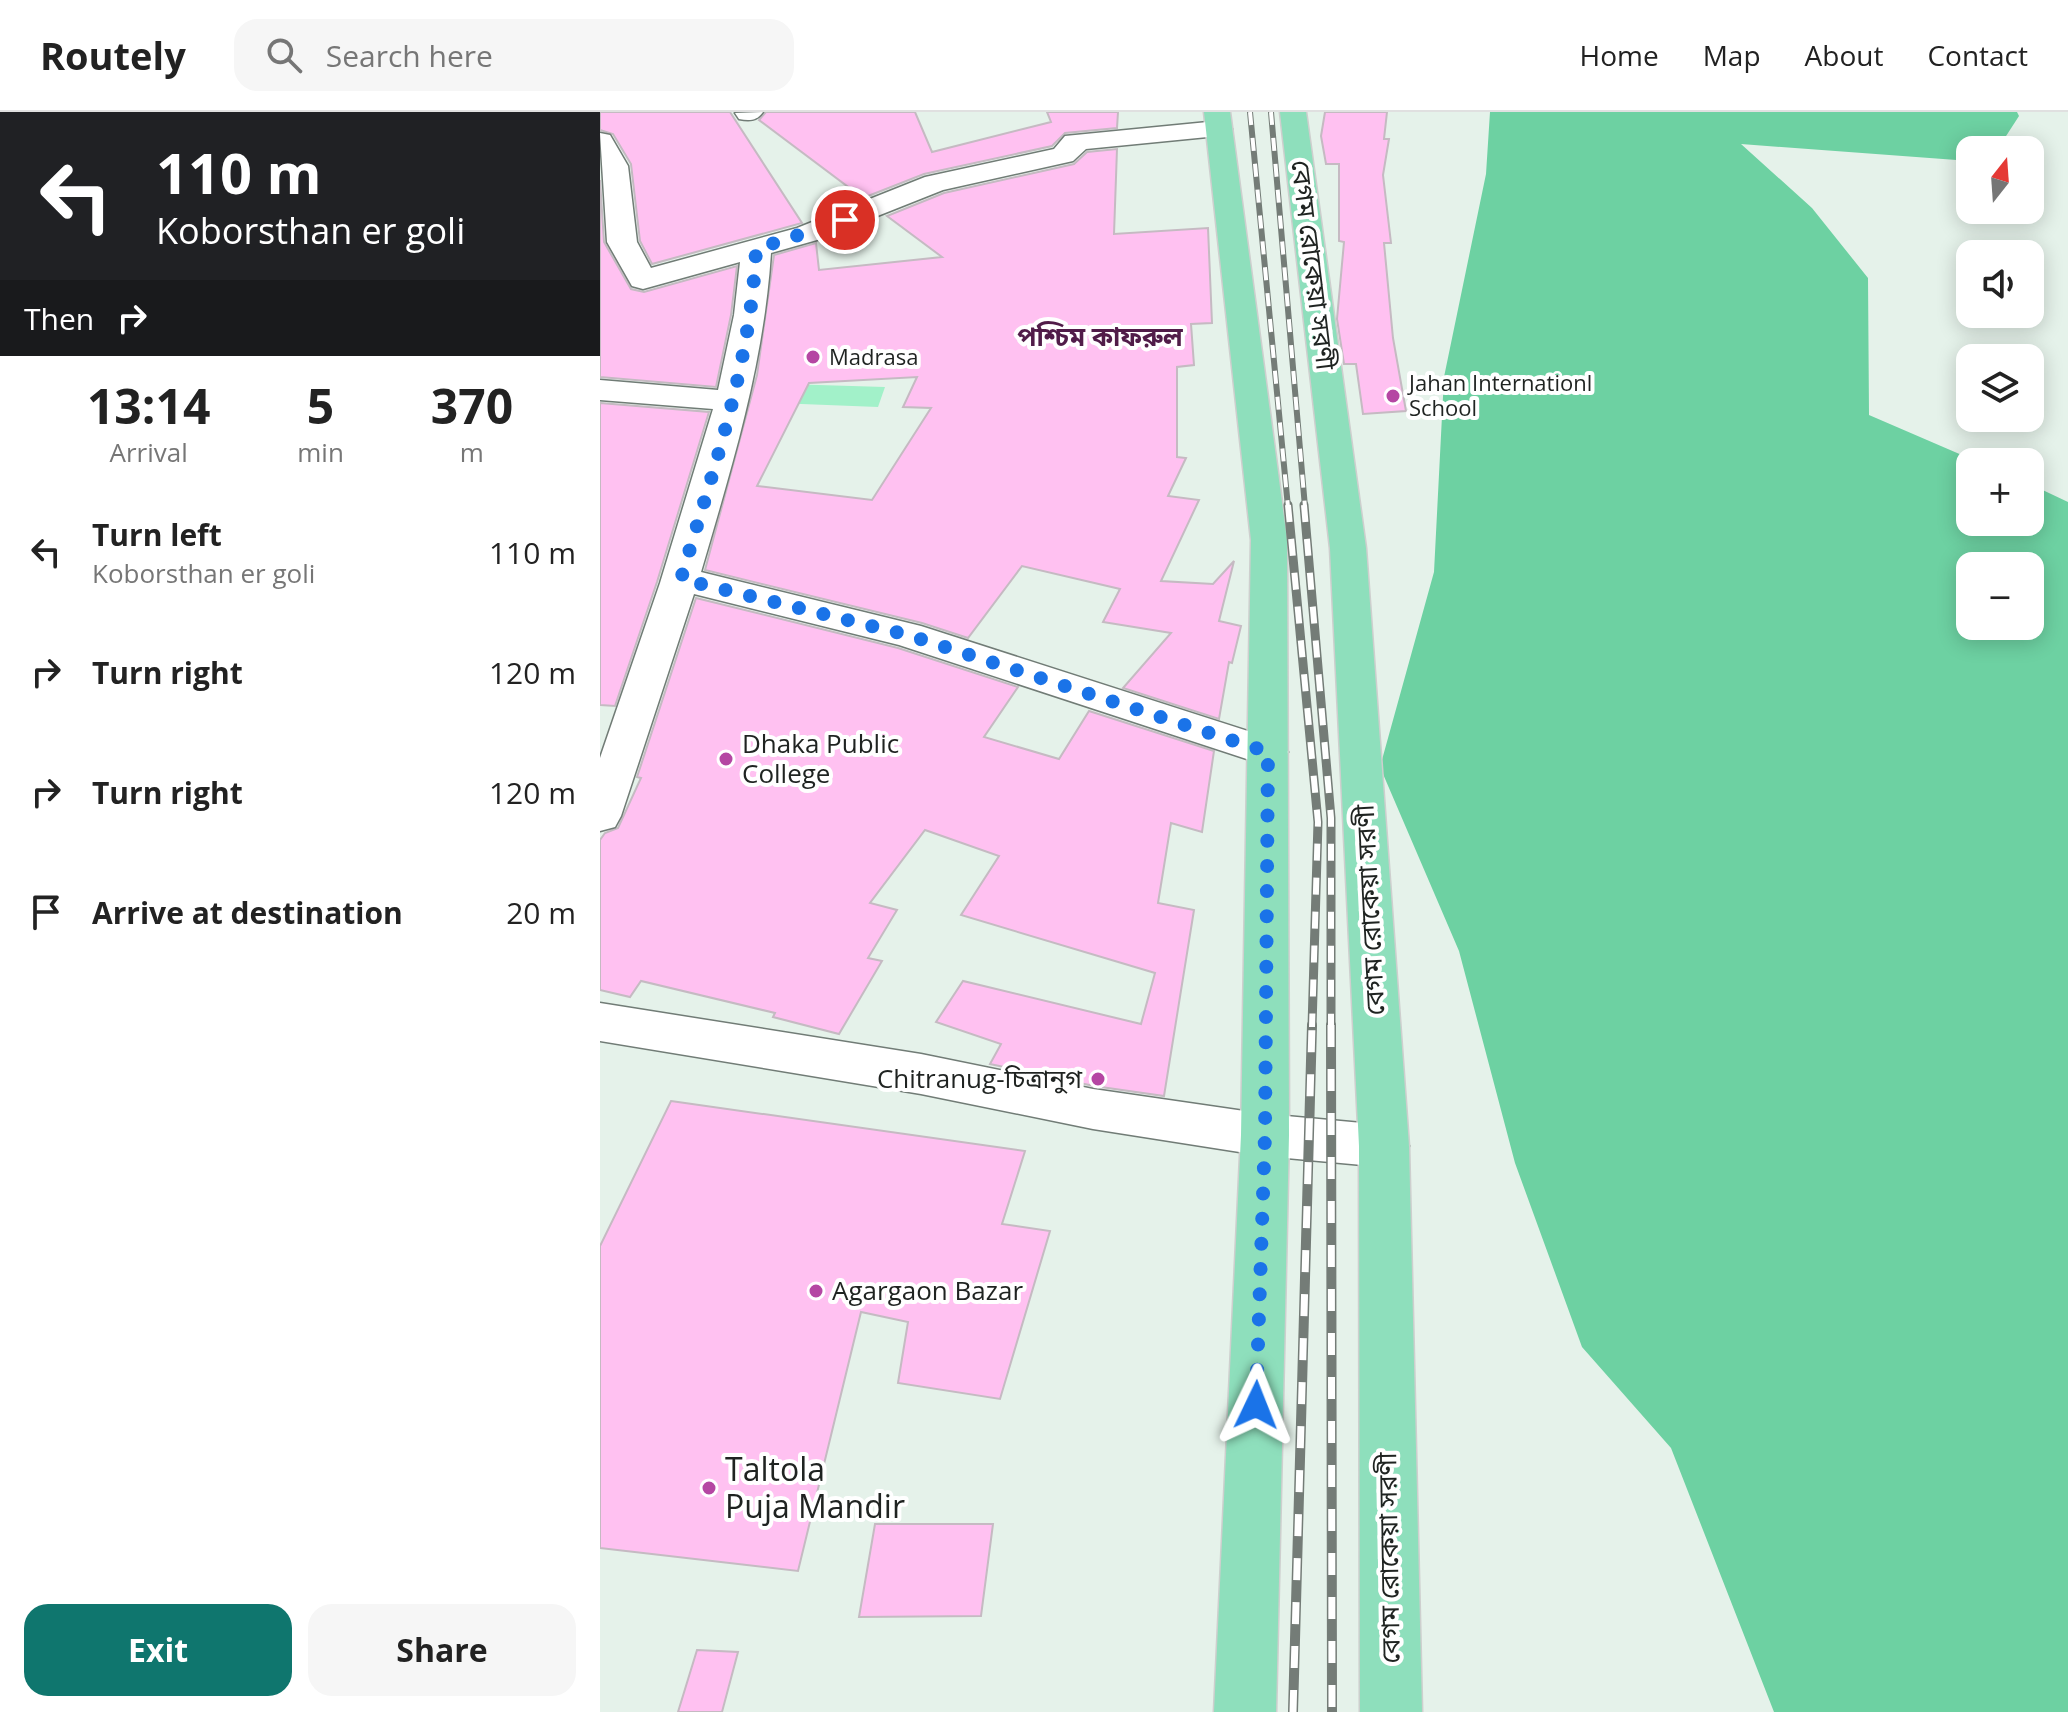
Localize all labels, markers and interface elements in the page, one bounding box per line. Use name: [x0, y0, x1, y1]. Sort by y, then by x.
search box: [234, 19, 794, 91]
text: Routely: [40, 29, 186, 81]
icon: search: [262, 33, 306, 77]
text: Search here: [326, 35, 493, 76]
text: Home: [1580, 36, 1659, 74]
text: Map: [1703, 36, 1761, 74]
text: About: [1805, 36, 1883, 74]
text: Contact: [1927, 36, 2028, 74]
text: 110 m: [156, 134, 322, 210]
north arrow: [1956, 136, 2044, 224]
map controls: [1956, 136, 2044, 640]
icon: left: [24, 144, 128, 248]
street label: বেগম রোকেয়া সরণী: [1283, 158, 1345, 373]
pin: [811, 186, 879, 254]
icon: arrive: [823, 198, 867, 242]
text: Koborsthan er goli: [156, 206, 465, 255]
button: sound: [1956, 240, 2044, 328]
icon: right: [110, 296, 154, 340]
text: Then: [24, 298, 94, 339]
district label: পশ্চিম কাফরুল: [1017, 318, 1183, 354]
place label: Madrasa: [829, 341, 918, 371]
button: layers: [1956, 344, 2044, 432]
marker: Madrasa: [804, 348, 822, 366]
place label: Jahan Internationl School: [1407, 367, 1592, 422]
text: 13:14: [87, 373, 210, 438]
text: 5: [307, 373, 334, 438]
text: 370: [431, 373, 513, 438]
marker: Jahan Internationl School: [1384, 387, 1402, 405]
text: Arrival: [109, 434, 188, 470]
text: min: [297, 434, 344, 470]
text: m: [460, 434, 484, 470]
button: +: [1956, 448, 2044, 536]
text: Turn left: [92, 514, 222, 555]
icon: left: [24, 530, 68, 574]
text: 110 m: [489, 532, 576, 573]
button: −: [1956, 552, 2044, 640]
text: Koborsthan er goli: [92, 555, 315, 591]
icon: right: [24, 650, 68, 694]
text: Turn right: [92, 652, 243, 693]
text: 120 m: [489, 652, 576, 693]
place label: Dhaka Public College: [742, 725, 899, 791]
marker: Dhaka Public College: [717, 750, 735, 768]
icon: right: [24, 770, 68, 814]
text: Turn right: [92, 772, 243, 813]
text: 120 m: [489, 772, 576, 813]
street label: বেগম রোকেয়া সরণী: [1345, 803, 1393, 1016]
icon: arrive: [24, 890, 68, 934]
text: Arrive at destination: [92, 892, 403, 933]
text: 20 m: [506, 892, 576, 933]
place label: Chitranug-চিত্রানুগ: [877, 1060, 1083, 1096]
marker: Chitranug-চিত্রানুগ: [1089, 1070, 1107, 1088]
place label: Agargaon Bazar: [832, 1272, 1023, 1308]
marker: Agargaon Bazar: [807, 1282, 825, 1300]
position arrow: [1214, 1363, 1298, 1447]
place label: Taltola Puja Mandir: [725, 1447, 905, 1527]
street label: বেগম রোকেয়া সরণী: [1368, 1451, 1408, 1664]
marker: Taltola Puja Mandir: [700, 1479, 718, 1497]
button: Exit: [24, 1604, 292, 1696]
button: Share: [308, 1604, 576, 1696]

